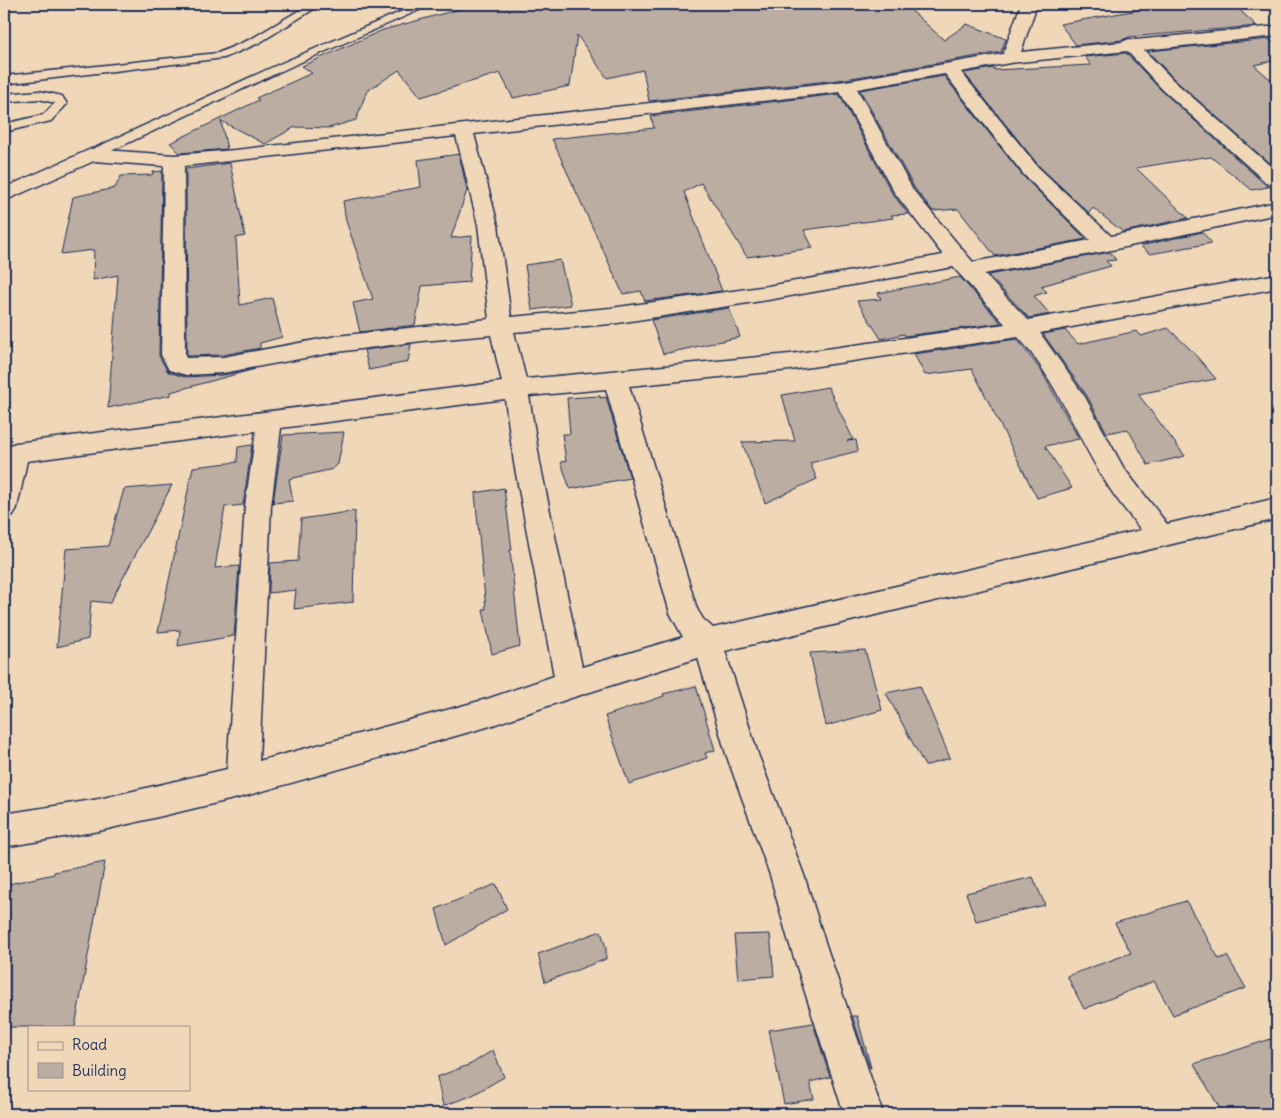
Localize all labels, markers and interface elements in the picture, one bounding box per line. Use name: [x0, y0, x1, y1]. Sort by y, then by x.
legend: [28, 1026, 190, 1090]
text: Road: [72, 1035, 107, 1054]
text: Building: [72, 1061, 127, 1080]

